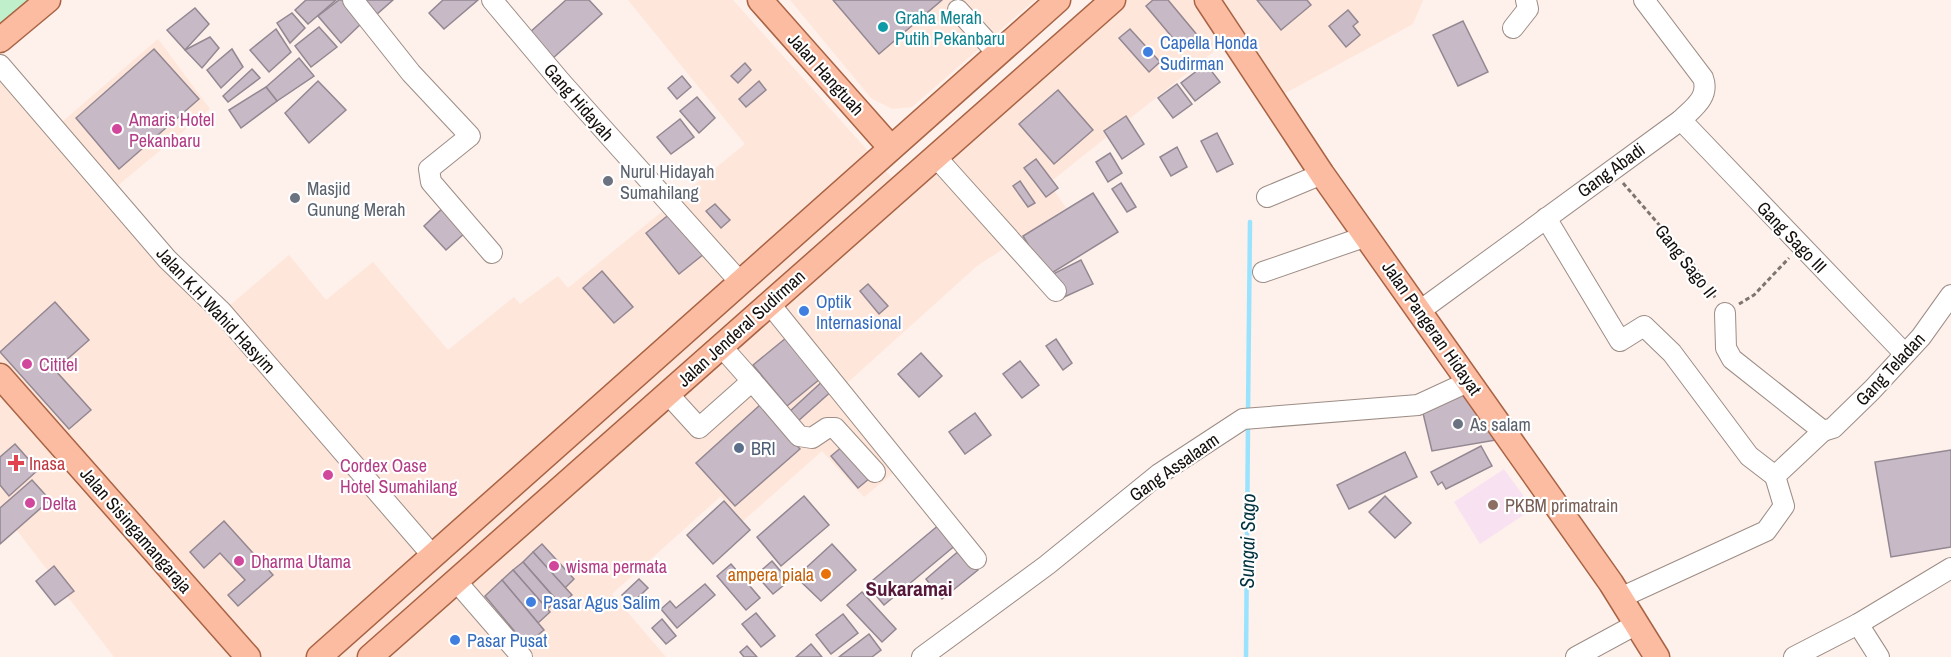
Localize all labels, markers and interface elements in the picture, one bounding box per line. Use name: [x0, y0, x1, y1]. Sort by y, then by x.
place label: Graha Merah Putih Pekanbaru: [895, 5, 1005, 51]
marker: Graha Merah Putih Pekanbaru: [876, 20, 890, 34]
street label: Jalan Hangtuah: [782, 27, 870, 121]
place label: Capella Honda Sudirman: [1160, 30, 1258, 76]
marker: Capella Honda Sudirman: [1141, 45, 1155, 59]
street label: Gang Hidayah: [538, 58, 620, 146]
place label: Amaris Hotel Pekanbaru: [128, 107, 214, 153]
marker: Amaris Hotel Pekanbaru: [110, 122, 124, 136]
street label: Gang Abadi: [1572, 137, 1650, 203]
place label: Nurul Hidayah Sumahilang: [620, 159, 714, 205]
marker: Nurul Hidayah Sumahilang: [601, 174, 615, 188]
place label: Masjid Gunung Merah: [307, 176, 405, 222]
marker: Masjid Gunung Merah: [288, 191, 302, 205]
street label: Gang Sago III: [1751, 196, 1833, 278]
street label: Gang Sago II: [1649, 219, 1723, 303]
street label: Jalan K.H Wahid Hasyim: [151, 241, 281, 379]
street label: Jalan Pangeran Hidayat: [1376, 256, 1488, 400]
street label: Jalan Jenderal Sudirman: [672, 264, 810, 392]
place label: Optik Internasional: [816, 289, 901, 335]
marker: Optik Internasional: [797, 304, 811, 318]
street label: Gang Teladan: [1850, 327, 1930, 411]
place label: Cititel: [39, 352, 78, 377]
marker: Cititel: [20, 357, 34, 371]
place label: As salam: [1469, 412, 1531, 437]
marker: As salam: [1451, 417, 1465, 431]
street label: Gang Assalaam: [1124, 427, 1224, 507]
place label: BRI: [751, 436, 776, 461]
marker: BRI: [732, 441, 746, 455]
place label: Inasa: [29, 451, 65, 476]
place label: Cordex Oase Hotel Sumahilang: [340, 453, 458, 499]
marker: Inasa: [7, 454, 25, 472]
street label: Jalan Sisingamangaraja: [74, 462, 198, 598]
marker: Cordex Oase Hotel Sumahilang: [321, 468, 335, 482]
place label: Delta: [42, 491, 76, 516]
water label: Sungai Sago: [1233, 493, 1261, 589]
place label: PKBM primatrain: [1505, 493, 1618, 518]
marker: Delta: [23, 496, 37, 510]
marker: PKBM primatrain: [1486, 498, 1500, 512]
place label: Dharma Utama: [251, 549, 351, 574]
marker: Dharma Utama: [232, 554, 246, 568]
place label: wisma permata: [566, 554, 667, 579]
marker: wisma permata: [547, 559, 561, 573]
place label: ampera piala: [728, 562, 814, 587]
marker: ampera piala: [819, 567, 833, 581]
district label: Sukaramai: [865, 574, 953, 603]
place label: Pasar Agus Salim: [543, 590, 660, 615]
marker: Pasar Agus Salim: [524, 595, 538, 609]
place label: Pasar Pusat: [467, 628, 547, 653]
marker: Pasar Pusat: [448, 633, 462, 647]

